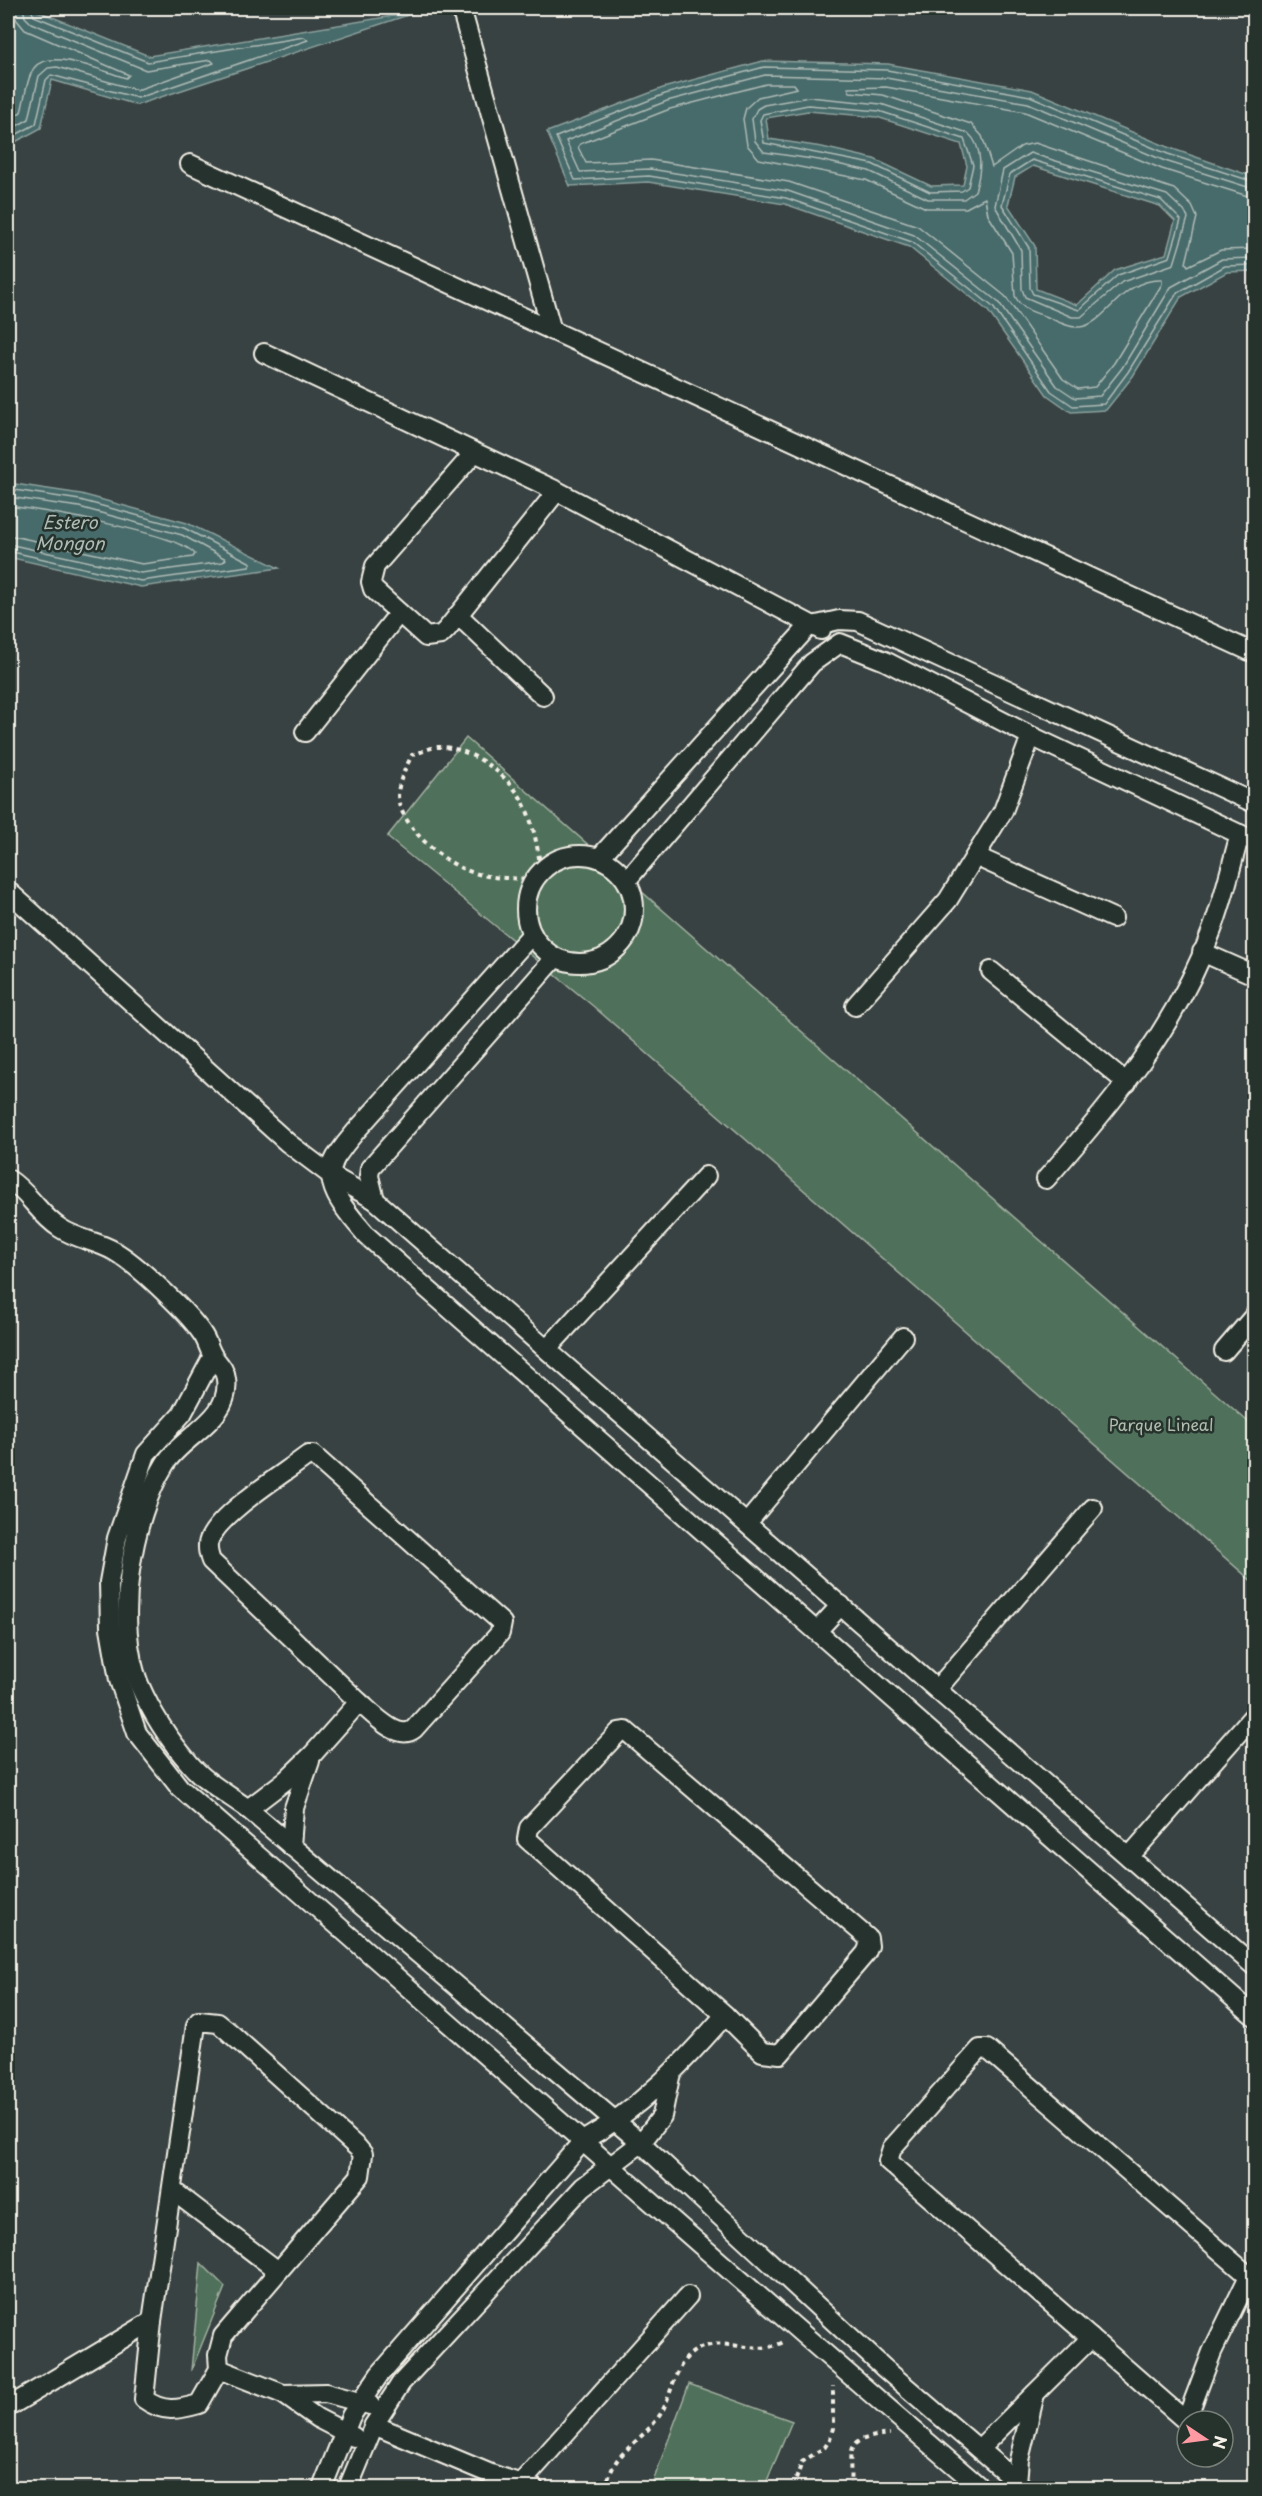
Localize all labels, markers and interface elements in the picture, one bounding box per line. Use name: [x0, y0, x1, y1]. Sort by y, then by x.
water label: Estero Mongon: [36, 508, 106, 556]
park label: Parque Lineal: [1109, 1412, 1213, 1436]
north arrow: [1175, 2409, 1235, 2469]
text: N: [1207, 2434, 1234, 2451]

